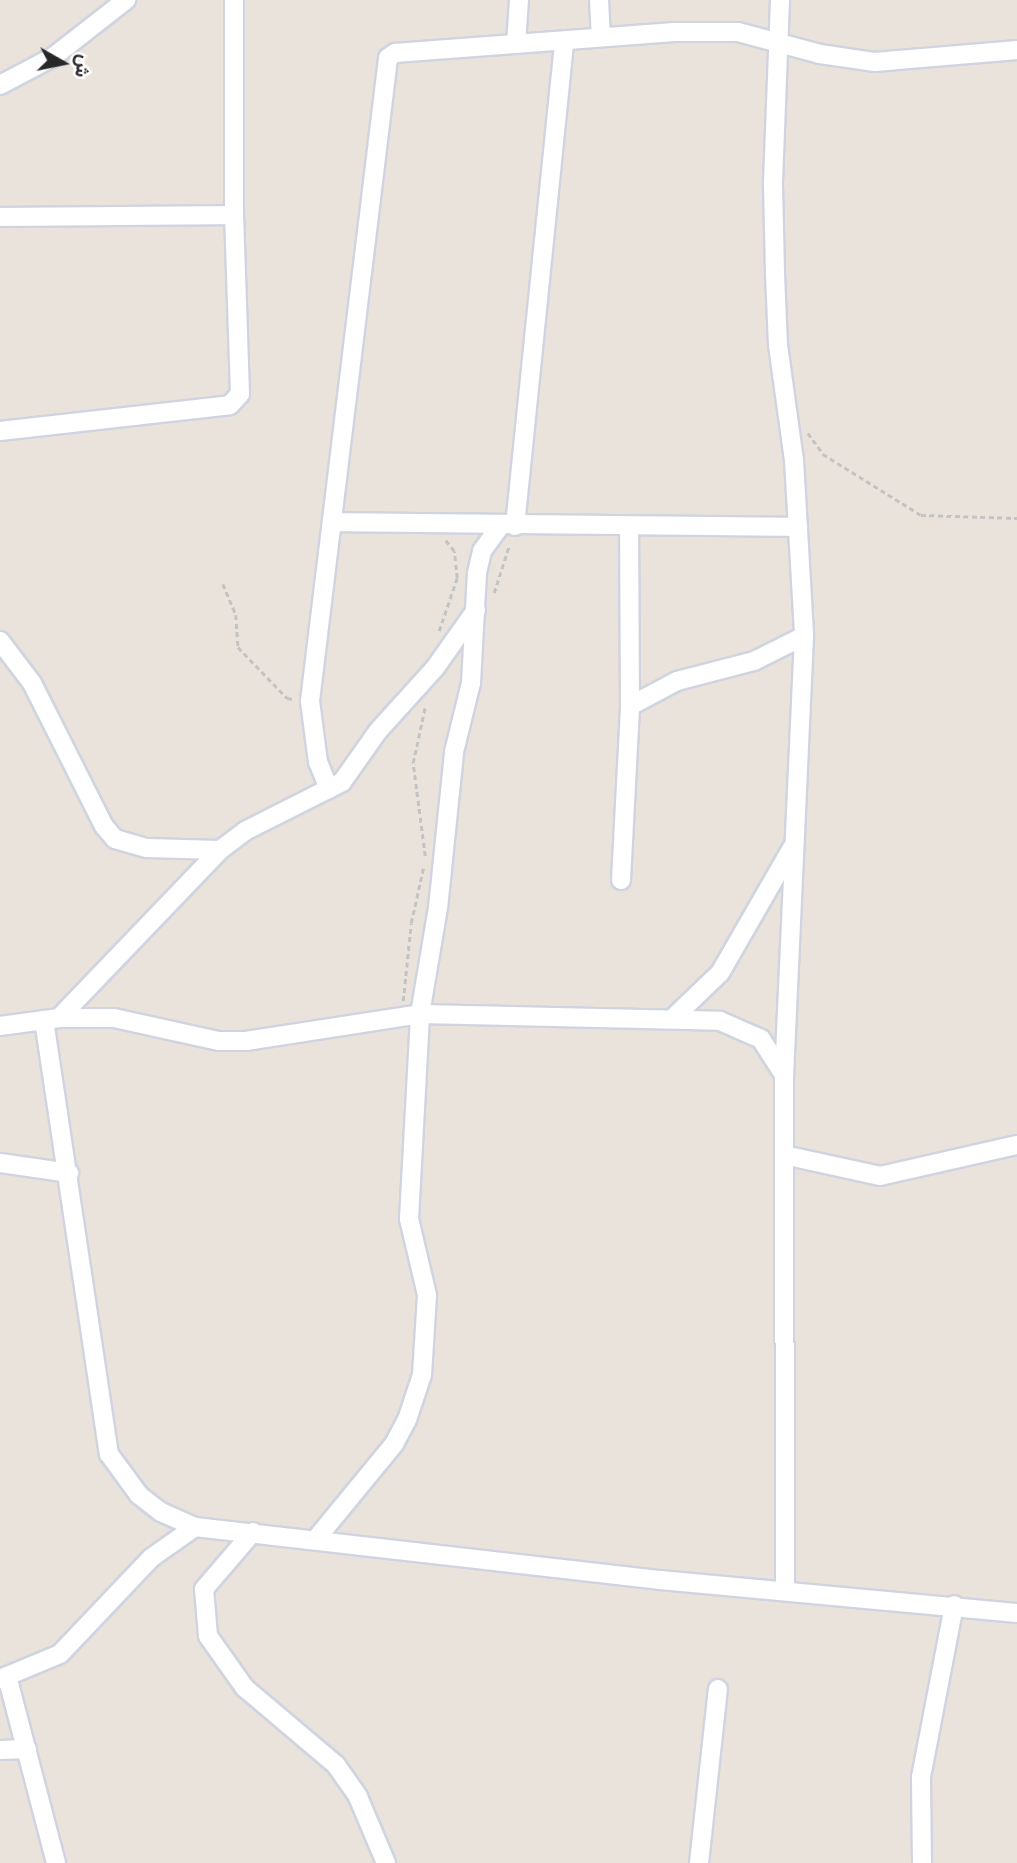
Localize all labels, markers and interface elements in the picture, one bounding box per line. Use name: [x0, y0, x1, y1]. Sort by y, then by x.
north arrow: [28, 28, 98, 98]
text: ش: [70, 53, 97, 79]

